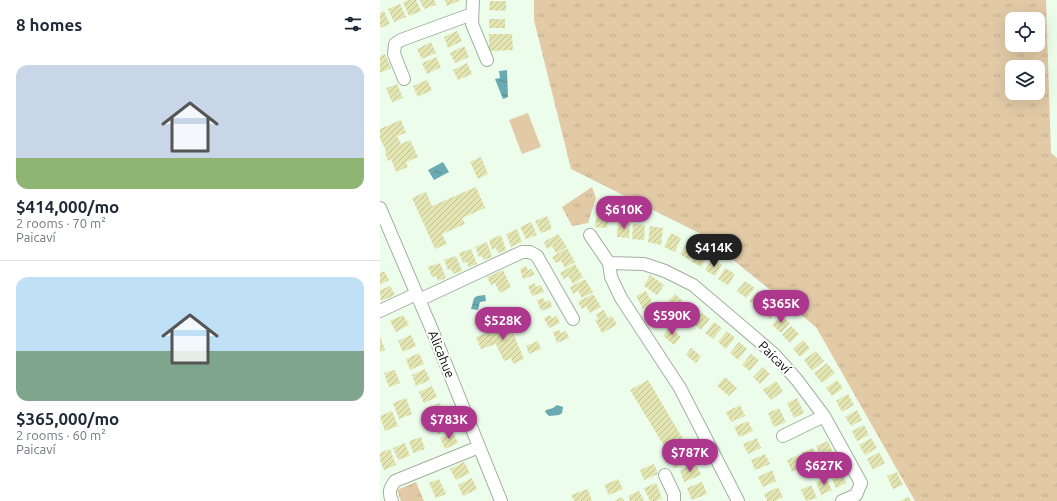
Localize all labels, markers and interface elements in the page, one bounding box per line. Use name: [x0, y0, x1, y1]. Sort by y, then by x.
map controls: [1005, 12, 1045, 100]
button: locate: [1005, 12, 1045, 52]
icon: filters: [342, 13, 364, 35]
text: 8 homes: [16, 15, 82, 34]
button: layers: [1005, 60, 1045, 100]
icon: home: [154, 91, 226, 163]
pin: $610K: [596, 196, 652, 230]
text: $414,000/mo: [16, 197, 119, 216]
text: $610K: [605, 202, 643, 216]
text: 2 rooms · 70 m²: [16, 216, 106, 230]
text: Paicaví: [16, 230, 56, 244]
pin: $414K: [686, 234, 742, 268]
text: $414K: [695, 240, 733, 254]
pin: $365K: [753, 290, 809, 324]
text: $365K: [762, 296, 800, 310]
pin: $590K: [644, 302, 700, 336]
icon: home: [154, 303, 226, 375]
pin: $528K: [475, 307, 531, 341]
text: $590K: [653, 308, 691, 322]
text: $528K: [484, 313, 522, 327]
street label: Alicahue: [426, 328, 458, 380]
street label: Paicaví: [756, 338, 795, 377]
pin: $783K: [421, 406, 477, 440]
text: $365,000/mo: [16, 409, 119, 428]
text: $783K: [430, 412, 468, 426]
text: 2 rooms · 60 m²: [16, 428, 106, 442]
pin: $787K: [662, 439, 718, 473]
text: Paicaví: [16, 442, 56, 456]
text: $787K: [671, 445, 709, 459]
pin: $627K: [796, 452, 852, 486]
text: $627K: [805, 458, 843, 472]

